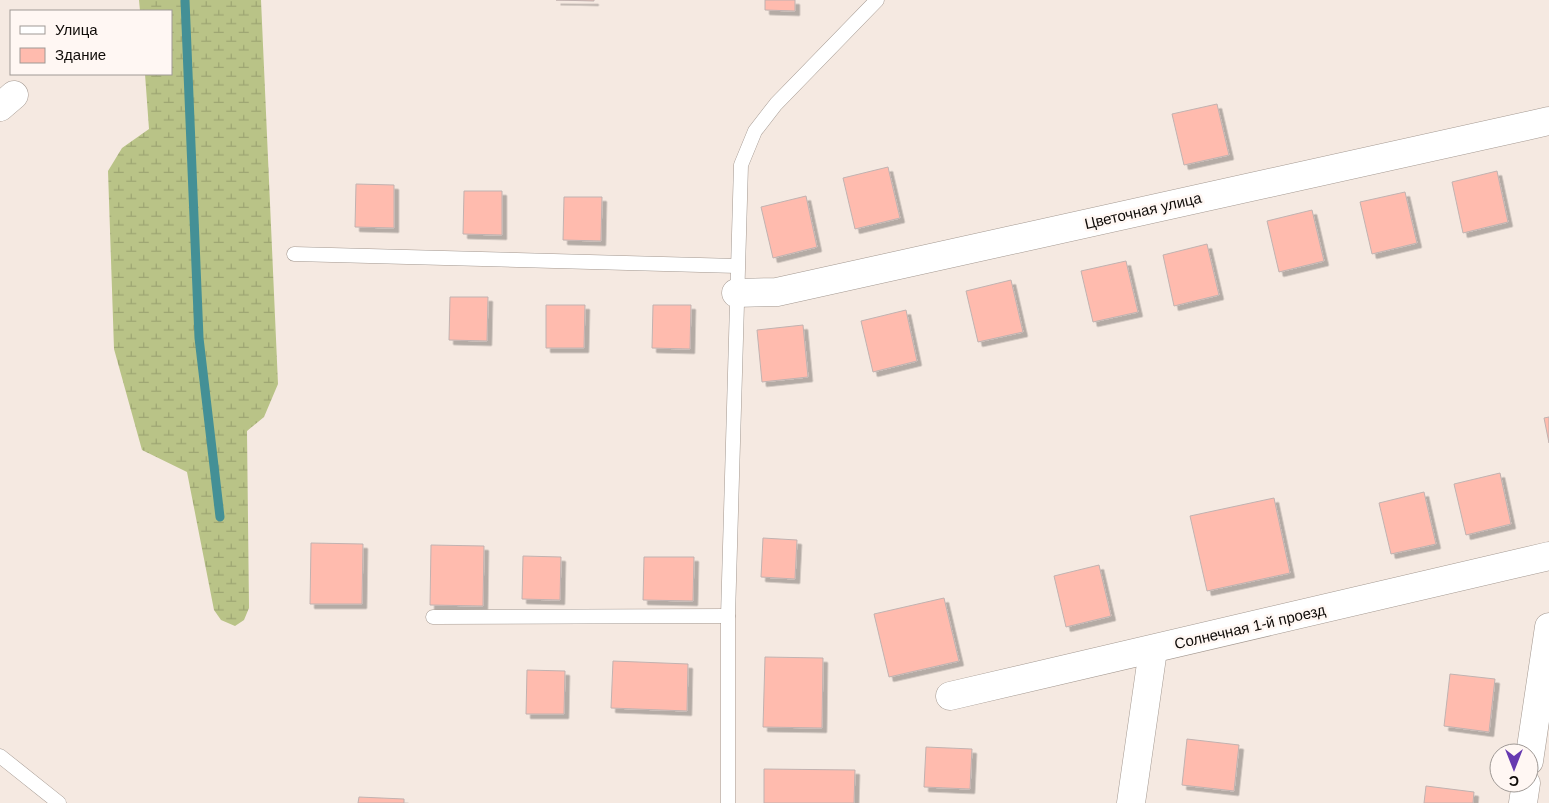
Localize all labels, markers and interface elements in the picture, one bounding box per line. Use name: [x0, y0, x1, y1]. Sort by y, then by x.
legend: [10, 10, 172, 75]
text: Улица: [55, 21, 98, 38]
text: Здание: [55, 46, 106, 63]
street label: Цветочная улица: [1083, 189, 1204, 232]
street label: Солнечная 1-й проезд: [1173, 601, 1327, 652]
north arrow: [1489, 743, 1539, 793]
text: С: [1509, 773, 1519, 789]

